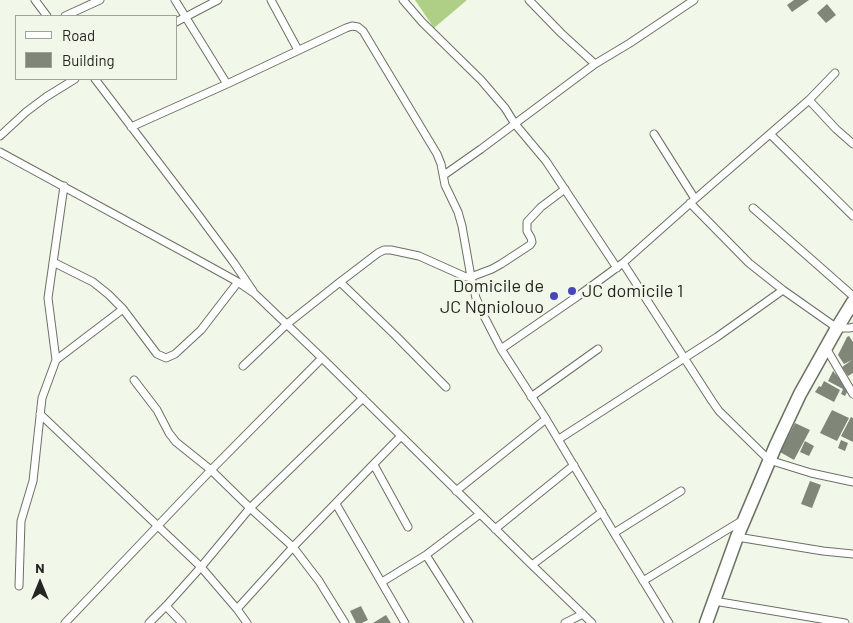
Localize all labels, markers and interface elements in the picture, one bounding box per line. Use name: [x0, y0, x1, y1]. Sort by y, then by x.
legend: [15, 15, 178, 80]
text: Road: [62, 26, 95, 44]
text: Building: [62, 51, 115, 69]
place label: Domicile de JC Ngniolouo: [440, 275, 544, 318]
place label: JC domicile 1: [582, 280, 683, 302]
marker: JC domicile 1: [566, 285, 578, 297]
marker: Domicile de JC Ngniolouo: [548, 290, 560, 302]
north arrow: [15, 558, 65, 608]
text: N: [35, 559, 45, 576]

